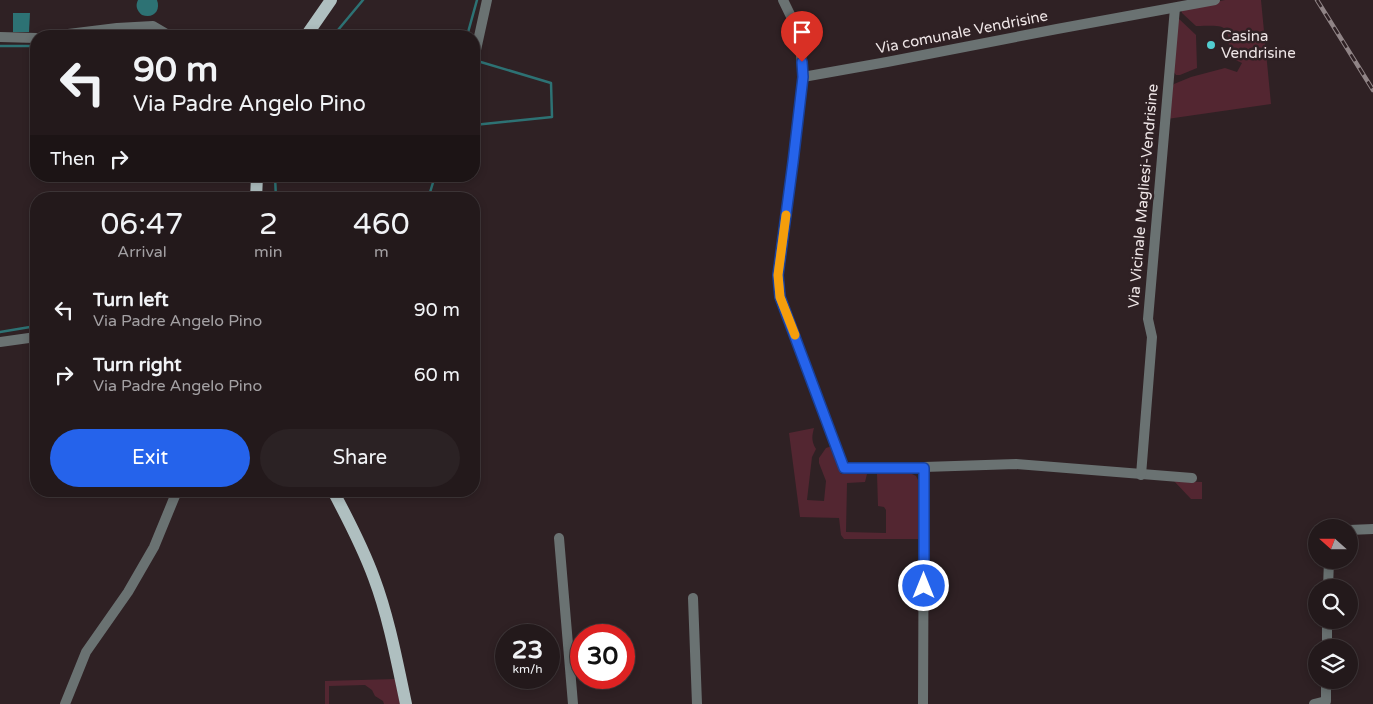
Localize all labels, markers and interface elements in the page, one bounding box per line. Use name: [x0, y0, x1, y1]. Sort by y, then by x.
street label: Via comunale Vendrisine: [875, 7, 1049, 57]
pin: [781, 11, 823, 62]
icon: arrive: [788, 18, 816, 46]
place label: Casina Vendrisine: [1221, 27, 1296, 62]
marker: Casina Vendrisine: [1205, 39, 1217, 51]
text: 90 m: [133, 49, 218, 91]
icon: left: [50, 50, 115, 115]
street label: Via Vicinale Magliesi-Vendrisine: [1124, 83, 1162, 309]
text: Via Padre Angelo Pino: [133, 91, 366, 117]
icon: right: [105, 145, 133, 173]
text: Then: [50, 148, 95, 170]
text: 06:47: [100, 206, 184, 243]
text: 2: [259, 206, 278, 243]
text: 460: [353, 206, 410, 243]
text: Arrival: [117, 242, 167, 262]
text: min: [254, 242, 283, 262]
text: m: [374, 242, 389, 262]
text: Turn left: [93, 289, 169, 311]
icon: left: [50, 296, 78, 324]
text: 90 m: [414, 299, 460, 321]
text: Via Padre Angelo Pino: [93, 311, 262, 331]
text: Turn right: [93, 354, 181, 376]
icon: right: [50, 361, 78, 389]
text: 60 m: [414, 364, 460, 386]
text: Via Padre Angelo Pino: [93, 376, 262, 396]
button: Exit: [50, 429, 250, 487]
button: Share: [260, 429, 460, 487]
north arrow: [1308, 519, 1358, 569]
map controls: [1308, 519, 1358, 689]
position arrow: [897, 559, 949, 611]
button: search: [1308, 579, 1358, 629]
speed limit sign: 30: [570, 624, 635, 689]
text: 23: [512, 635, 543, 665]
button: layers: [1308, 639, 1358, 689]
text: km/h: [512, 662, 543, 676]

